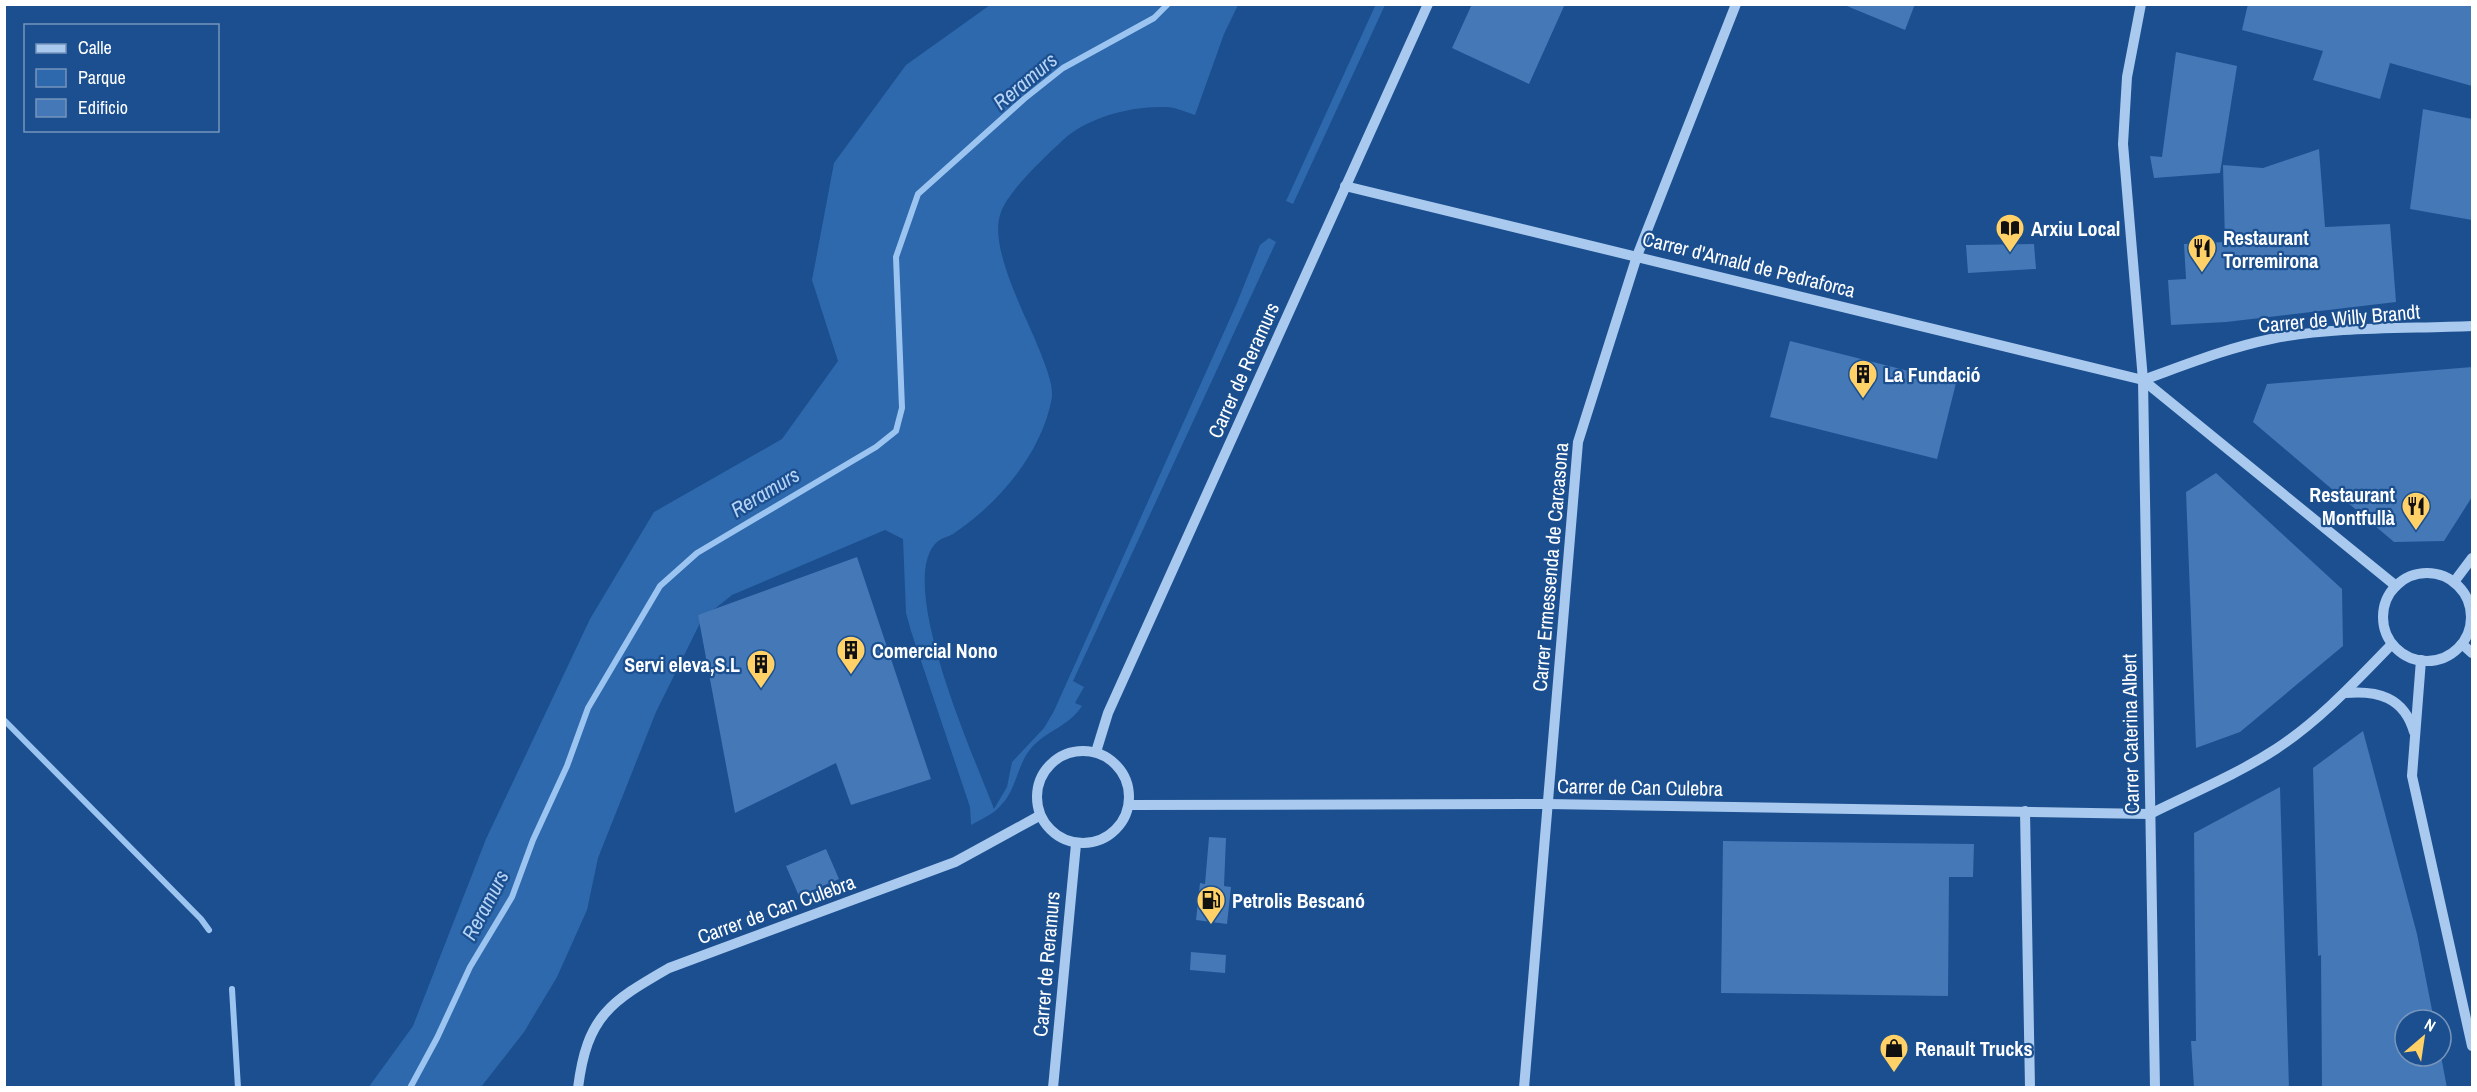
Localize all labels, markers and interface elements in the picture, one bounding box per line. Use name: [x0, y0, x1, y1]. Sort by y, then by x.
legend: [24, 24, 219, 132]
text: Calle: [78, 35, 112, 60]
water label: Reramurs: [987, 45, 1064, 116]
text: Parque: [78, 65, 126, 90]
text: Edificio: [78, 95, 128, 120]
library icon: Arxiu Local: [1994, 212, 2026, 254]
place label: Arxiu Local: [2031, 215, 2120, 242]
street label: Carrer d'Arnald de Pedraforca: [1640, 224, 1858, 304]
place label: Restaurant Torremirona: [2223, 224, 2318, 274]
restaurant icon: Restaurant Torremirona: [2186, 232, 2218, 274]
street label: Carrer de Willy Brandt: [2257, 297, 2421, 339]
street label: Carrer de Reramurs: [1201, 298, 1285, 442]
building icon: La Fundació: [1847, 358, 1879, 400]
place label: La Fundació: [1884, 361, 1981, 388]
street label: Carrer Ermessenda de Carcasona: [1526, 441, 1574, 693]
water label: Reramurs: [725, 460, 805, 524]
place label: Restaurant Montfullà: [2309, 481, 2396, 531]
restaurant icon: Restaurant Montfullà: [2400, 490, 2432, 532]
building icon: Comercial Nono: [835, 634, 867, 676]
place label: Comercial Nono: [872, 637, 998, 664]
building icon: Servi eleva,S.L: [745, 648, 777, 690]
place label: Servi eleva,S.L: [624, 651, 740, 678]
street label: Carrer Caterina Albert: [2115, 653, 2145, 814]
street label: Carrer de Can Culebra: [1557, 772, 1723, 802]
water label: Reramurs: [454, 864, 516, 945]
street label: Carrer de Can Culebra: [693, 868, 859, 950]
fuel station icon: Petrolis Bescanó: [1195, 884, 1227, 926]
place label: Petrolis Bescanó: [1232, 887, 1365, 914]
street label: Carrer de Reramurs: [1026, 890, 1066, 1038]
north arrow: [2393, 1008, 2453, 1068]
text: N: [2421, 1013, 2440, 1037]
shop icon: Renault Trucks: [1878, 1032, 1910, 1074]
place label: Renault Trucks: [1915, 1035, 2033, 1062]

